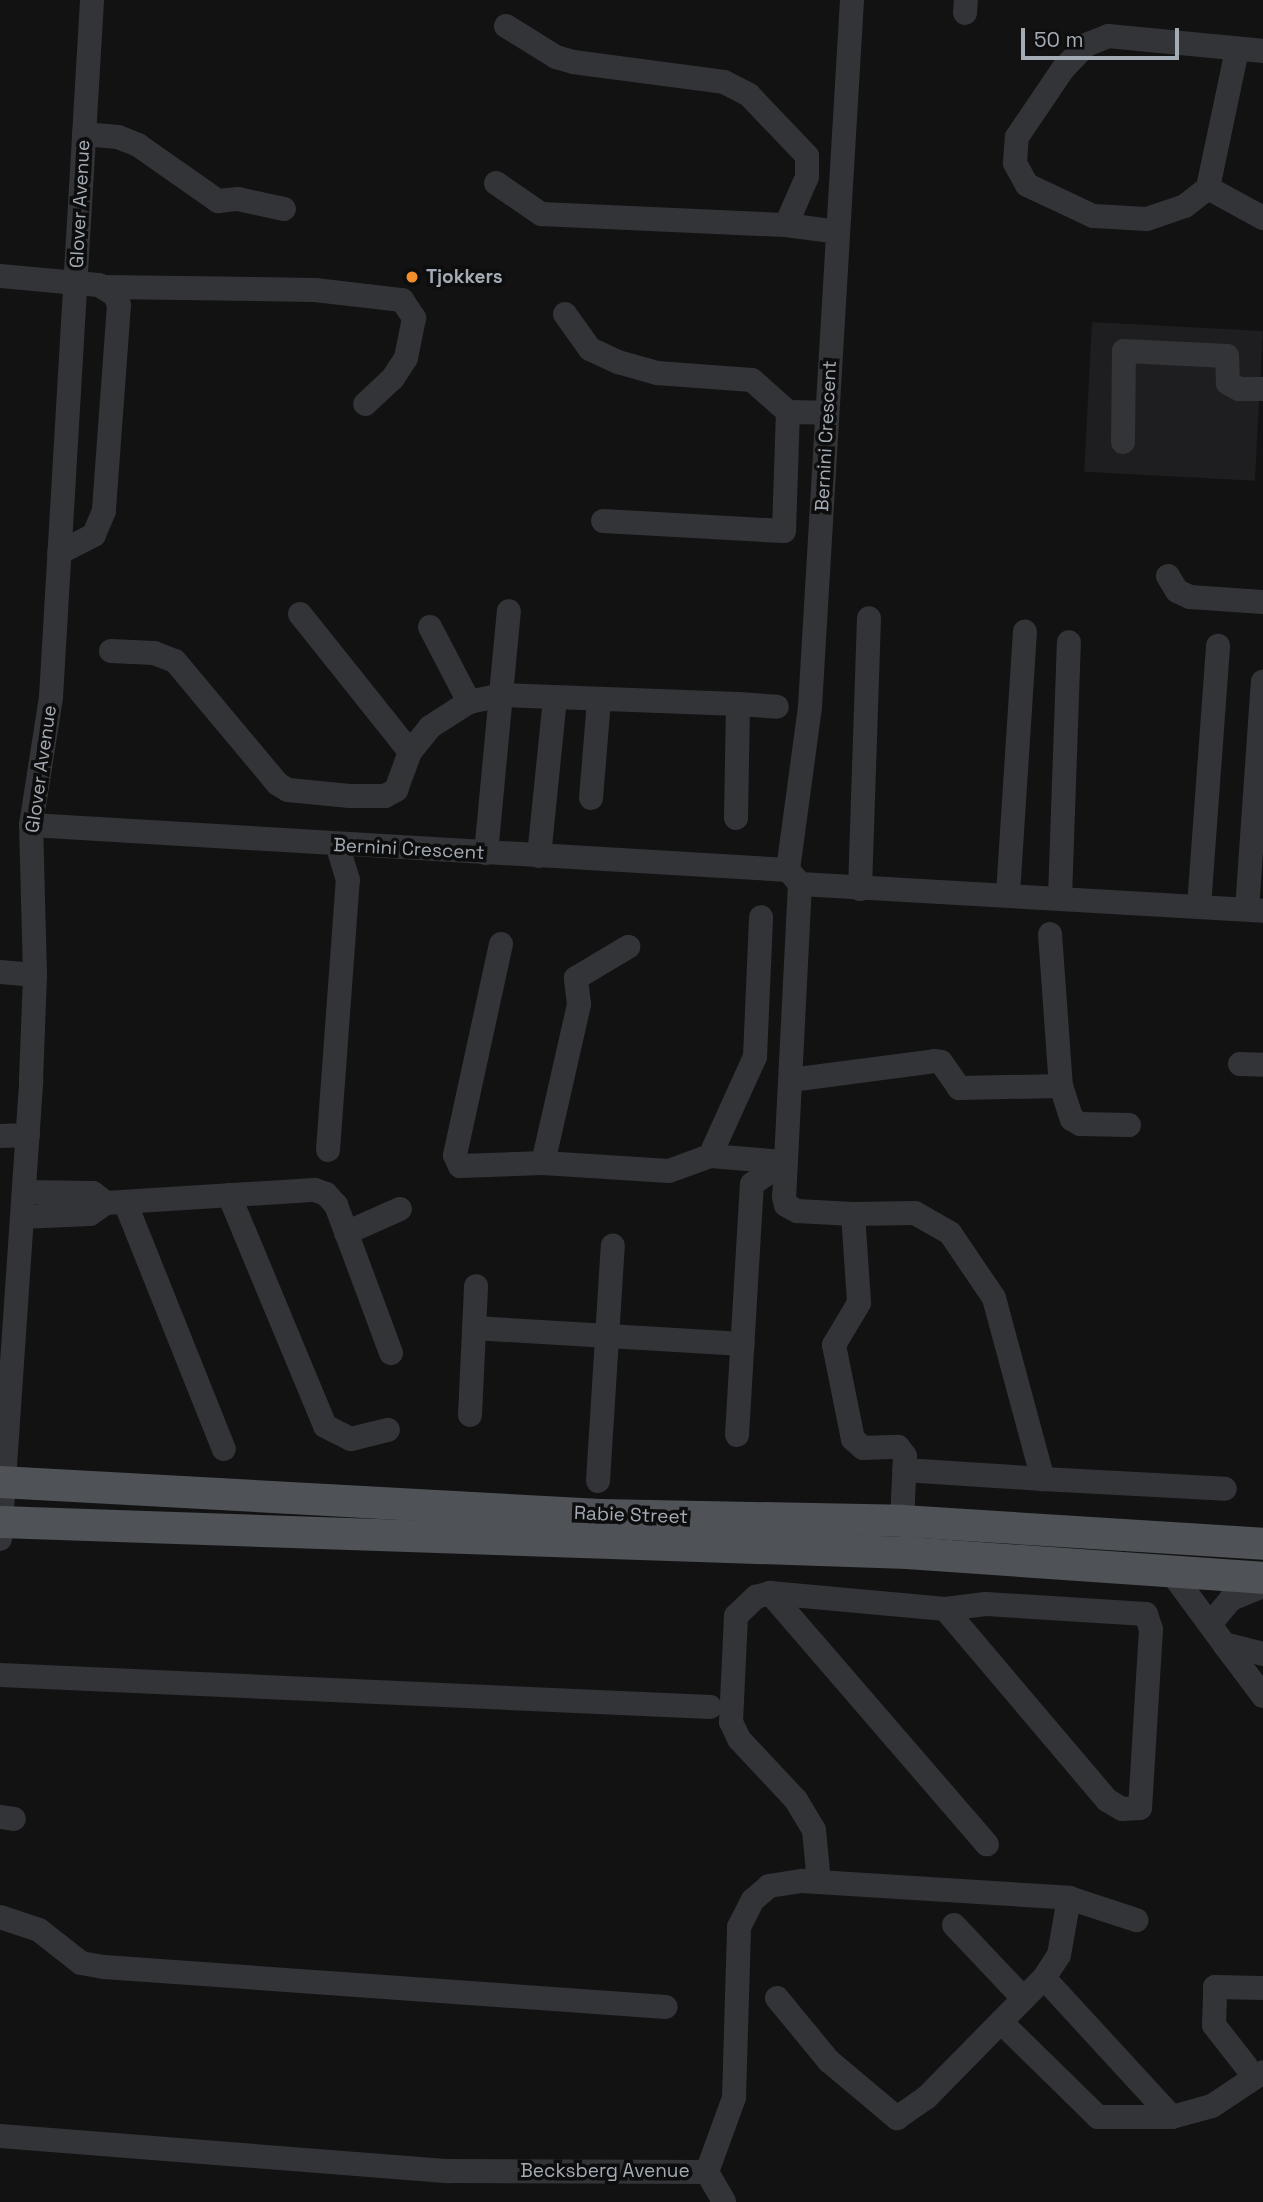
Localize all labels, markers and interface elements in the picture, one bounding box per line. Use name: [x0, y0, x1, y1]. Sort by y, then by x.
scale bar: [1025, 14, 1182, 58]
text: 50 m: [1034, 26, 1084, 53]
street label: Glover Avenue: [65, 139, 95, 269]
place label: Tjokkers: [426, 266, 503, 288]
marker: Tjokkers: [404, 269, 420, 285]
street label: Bernini Crescent: [811, 360, 841, 512]
street label: Glover Avenue: [21, 704, 61, 834]
street label: Bernini Crescent: [333, 834, 485, 864]
street label: Rabie Street: [574, 1502, 688, 1528]
street label: Becksberg Avenue: [520, 2160, 690, 2182]

